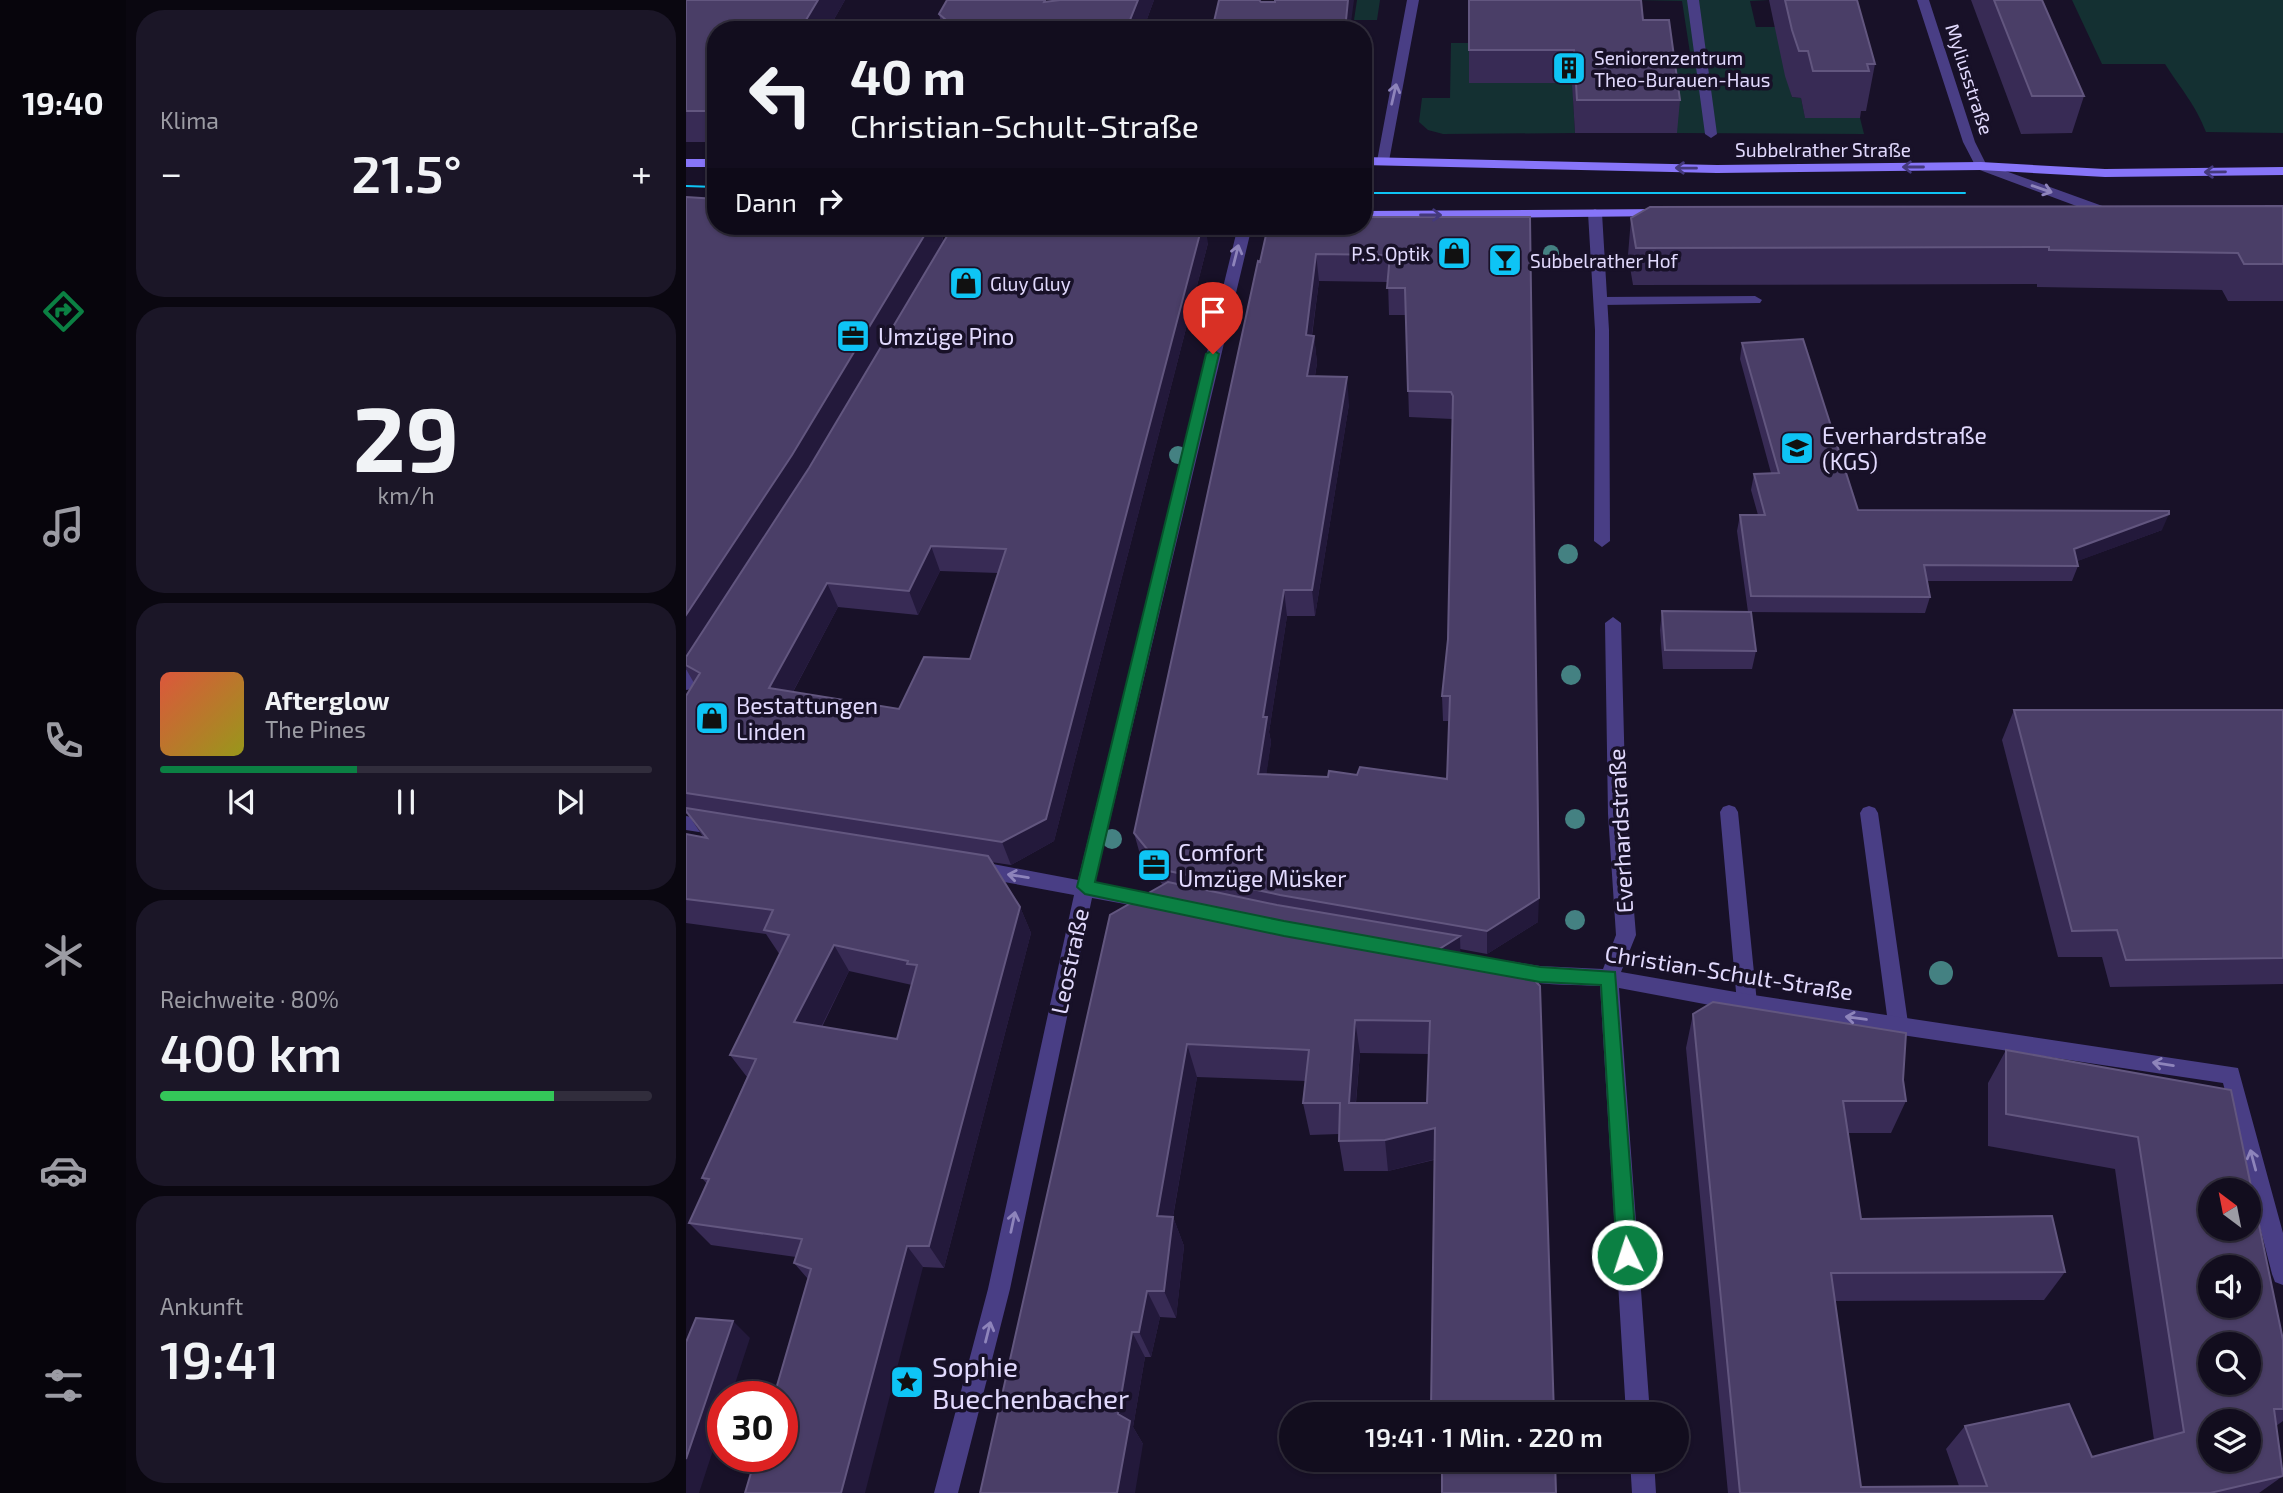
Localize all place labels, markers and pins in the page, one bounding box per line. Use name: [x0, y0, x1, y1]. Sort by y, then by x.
place label: Seniorenzentrum Theo-Burauen-Haus: [1594, 46, 1770, 91]
building icon: Seniorenzentrum Theo-Burauen-Haus: [1550, 49, 1588, 87]
shop icon: P.S. Optik: [1435, 234, 1473, 272]
bar icon: Subbelrather Hof: [1486, 241, 1524, 279]
place label: P.S. Optik: [1351, 242, 1430, 265]
place label: Subbelrather Hof: [1530, 249, 1678, 272]
shop icon: Gluy Gluy: [947, 264, 985, 302]
place label: Gluy Gluy: [990, 272, 1071, 295]
pin: [1183, 282, 1243, 354]
office icon: Umzüge Pino: [834, 317, 872, 355]
place label: Umzüge Pino: [878, 322, 1014, 350]
place label: Everhardstraße (KGS): [1822, 421, 1987, 475]
school or university icon: Everhardstraße (KGS): [1778, 429, 1816, 467]
place label: Bestattungen Linden: [736, 691, 878, 745]
shop icon: Bestattungen Linden: [693, 699, 731, 737]
place label: Comfort Umzüge Müsker: [1178, 838, 1346, 892]
office icon: Comfort Umzüge Müsker: [1135, 846, 1173, 884]
place label: Sophie Buechenbacher: [932, 1349, 1129, 1415]
place icon: Sophie Buechenbacher: [888, 1363, 926, 1401]

